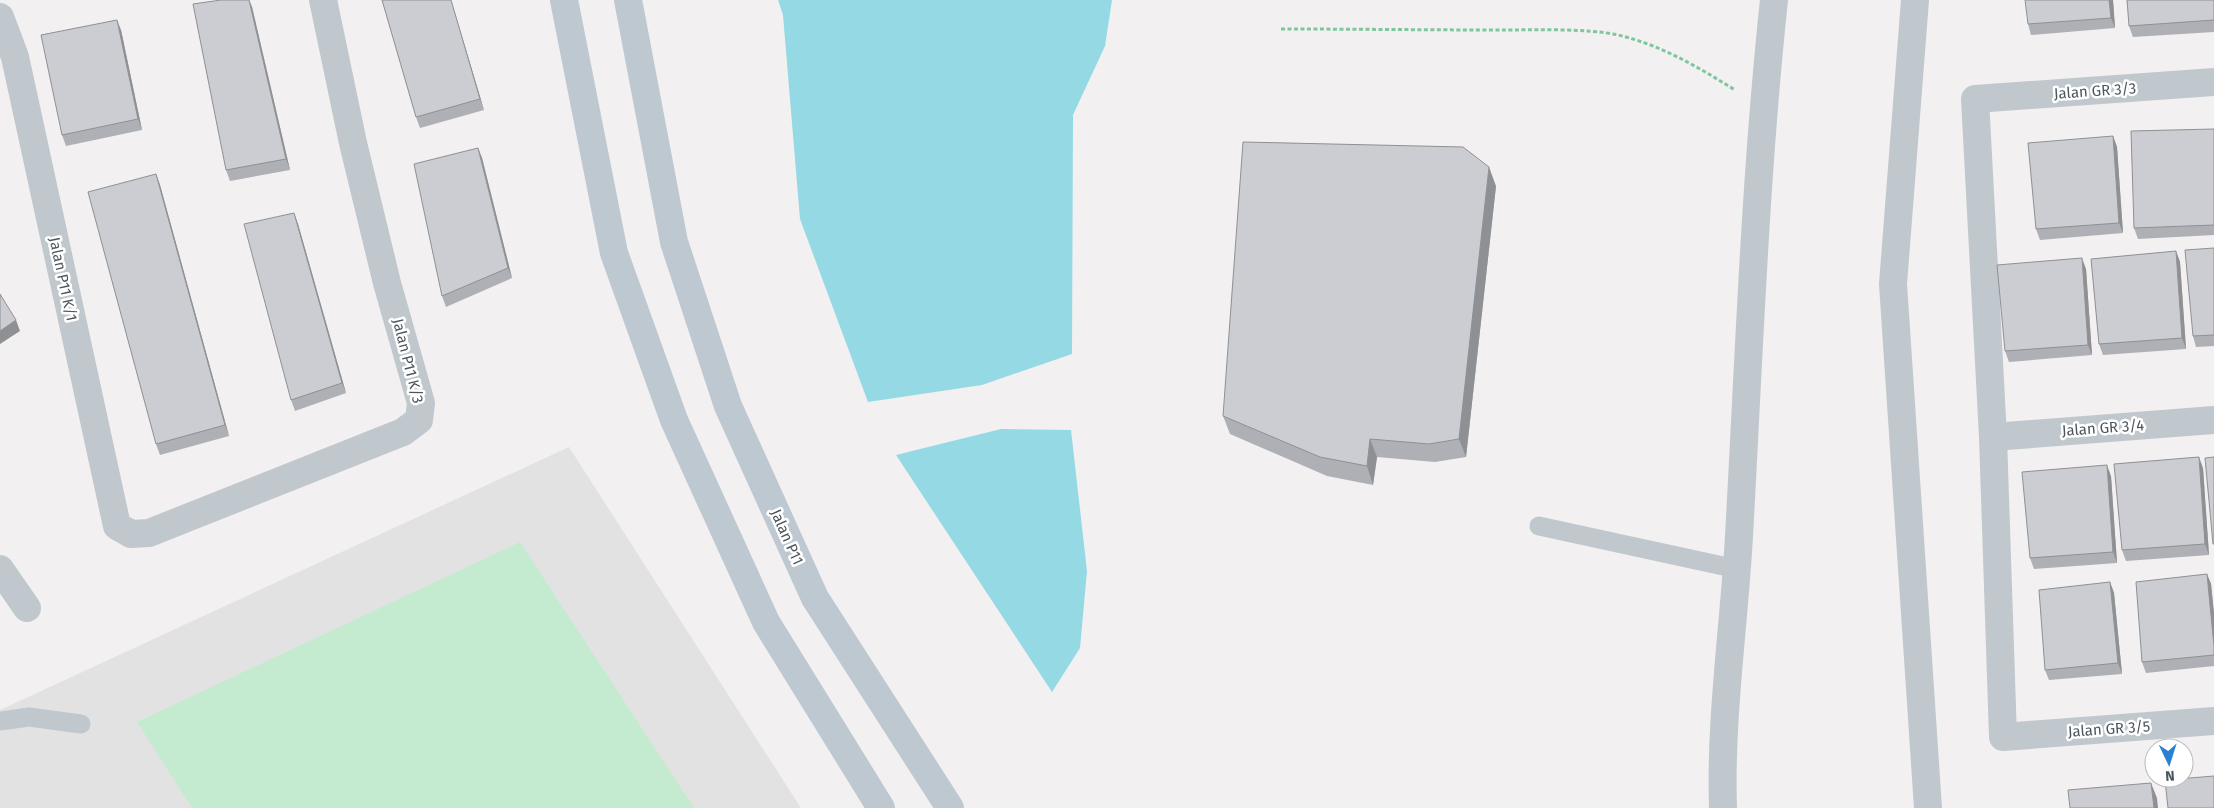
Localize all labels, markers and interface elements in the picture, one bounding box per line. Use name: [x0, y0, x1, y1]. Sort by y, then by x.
street label: Jalan GR 3/3: [2053, 79, 2137, 103]
street label: Jalan P11 K/1: [45, 235, 81, 323]
street label: Jalan P11 K/3: [389, 317, 427, 405]
street label: Jalan GR 3/4: [2061, 416, 2145, 440]
street label: Jalan P11: [767, 506, 807, 568]
street label: Jalan GR 3/5: [2067, 717, 2151, 741]
north arrow: [2144, 738, 2194, 788]
text: N: [2165, 767, 2175, 784]

